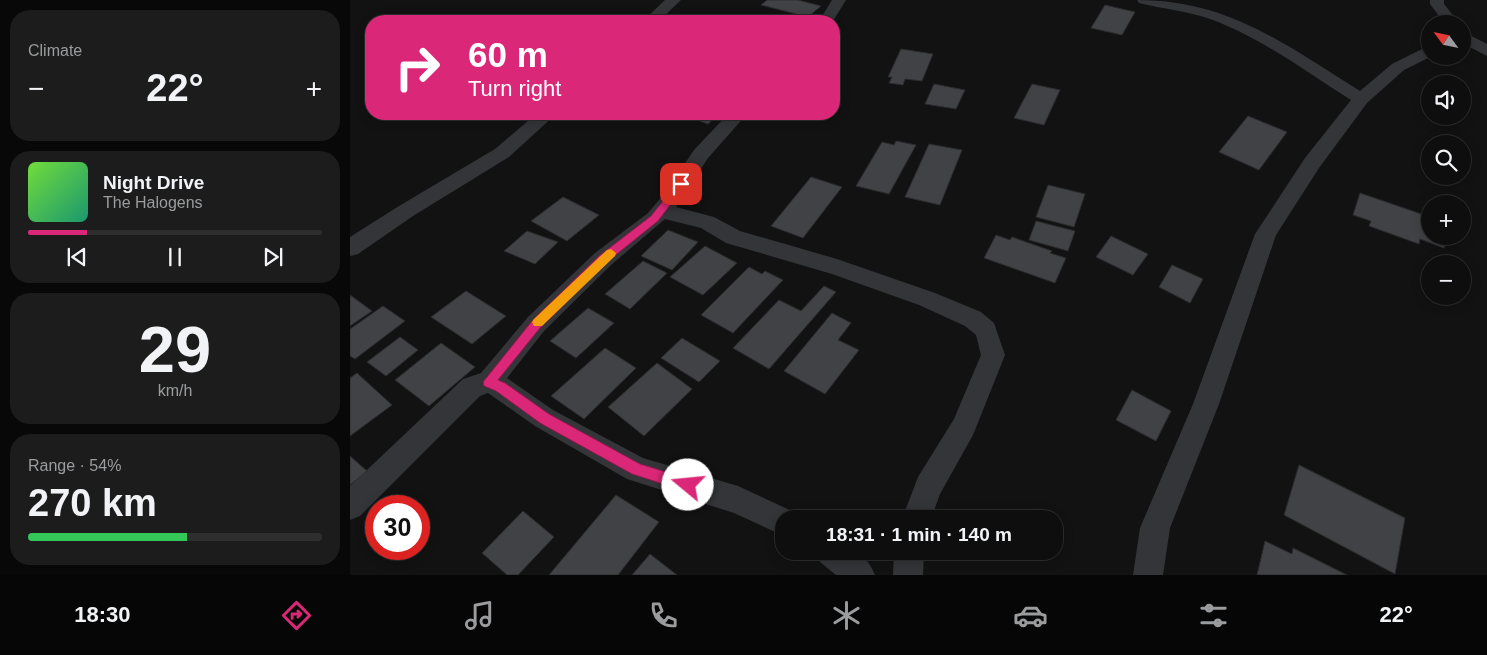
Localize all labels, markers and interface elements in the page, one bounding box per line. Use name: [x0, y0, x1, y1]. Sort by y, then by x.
north arrow: [1421, 15, 1471, 65]
map controls: [1421, 15, 1471, 305]
icon: right: [385, 35, 450, 100]
text: 60 m: [468, 35, 548, 74]
text: Climate: [28, 42, 82, 59]
text: 22°: [146, 67, 204, 109]
text: −: [28, 73, 44, 104]
text: +: [306, 73, 322, 104]
button: sound: [1421, 75, 1471, 125]
text: Turn right: [468, 76, 561, 101]
button: search: [1421, 135, 1471, 185]
pin: [660, 163, 702, 205]
icon: arrive: [667, 170, 695, 198]
text: Night Drive: [103, 172, 204, 193]
text: The Halogens: [103, 194, 203, 211]
button: +: [1421, 195, 1471, 245]
icon: previous: [63, 243, 91, 271]
icon: pause: [161, 243, 189, 271]
icon: next: [259, 243, 287, 271]
button: −: [1421, 255, 1471, 305]
text: 29: [139, 313, 211, 386]
text: km/h: [158, 382, 192, 399]
text: Range · 54%: [28, 457, 121, 474]
position arrow: [661, 458, 713, 510]
text: 270 km: [28, 482, 157, 524]
speed limit sign: 30: [365, 495, 430, 560]
text: 18:31 · 1 min · 140 m: [826, 524, 1012, 545]
icon: directions: [279, 598, 314, 633]
icon: music: [462, 598, 497, 633]
icon: phone: [646, 598, 681, 633]
icon: climate: [829, 598, 864, 633]
icon: car: [1013, 598, 1048, 633]
icon: filters: [1196, 598, 1231, 633]
text: 18:30: [74, 602, 130, 627]
text: 22°: [1379, 602, 1413, 627]

